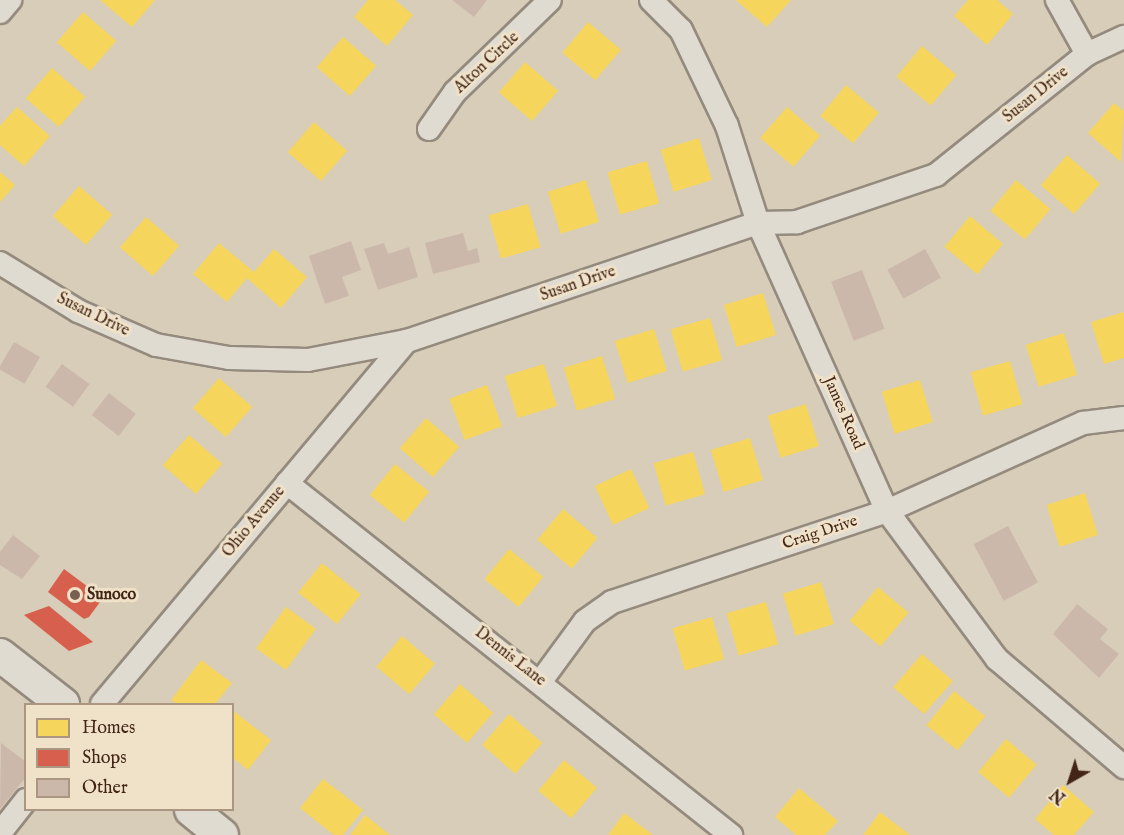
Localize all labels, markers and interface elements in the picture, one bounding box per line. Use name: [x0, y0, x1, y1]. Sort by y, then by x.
street label: Alton Circle: [451, 28, 523, 98]
street label: Susan Drive: [1000, 63, 1072, 127]
street label: Susan Drive: [538, 262, 618, 306]
street label: Susan Drive: [54, 289, 132, 341]
street label: James Road: [818, 373, 868, 453]
street label: Ohio Avenue: [219, 483, 289, 561]
street label: Craig Drive: [780, 512, 860, 554]
place label: Sunoco: [87, 585, 136, 605]
marker: Sunoco: [68, 588, 82, 602]
street label: Dennis Lane: [471, 623, 549, 691]
legend: [24, 703, 234, 811]
text: Homes: [82, 717, 135, 740]
text: Shops: [82, 747, 127, 770]
north arrow: [1040, 751, 1100, 811]
text: Other: [82, 777, 128, 800]
text: N: [1047, 783, 1070, 807]

